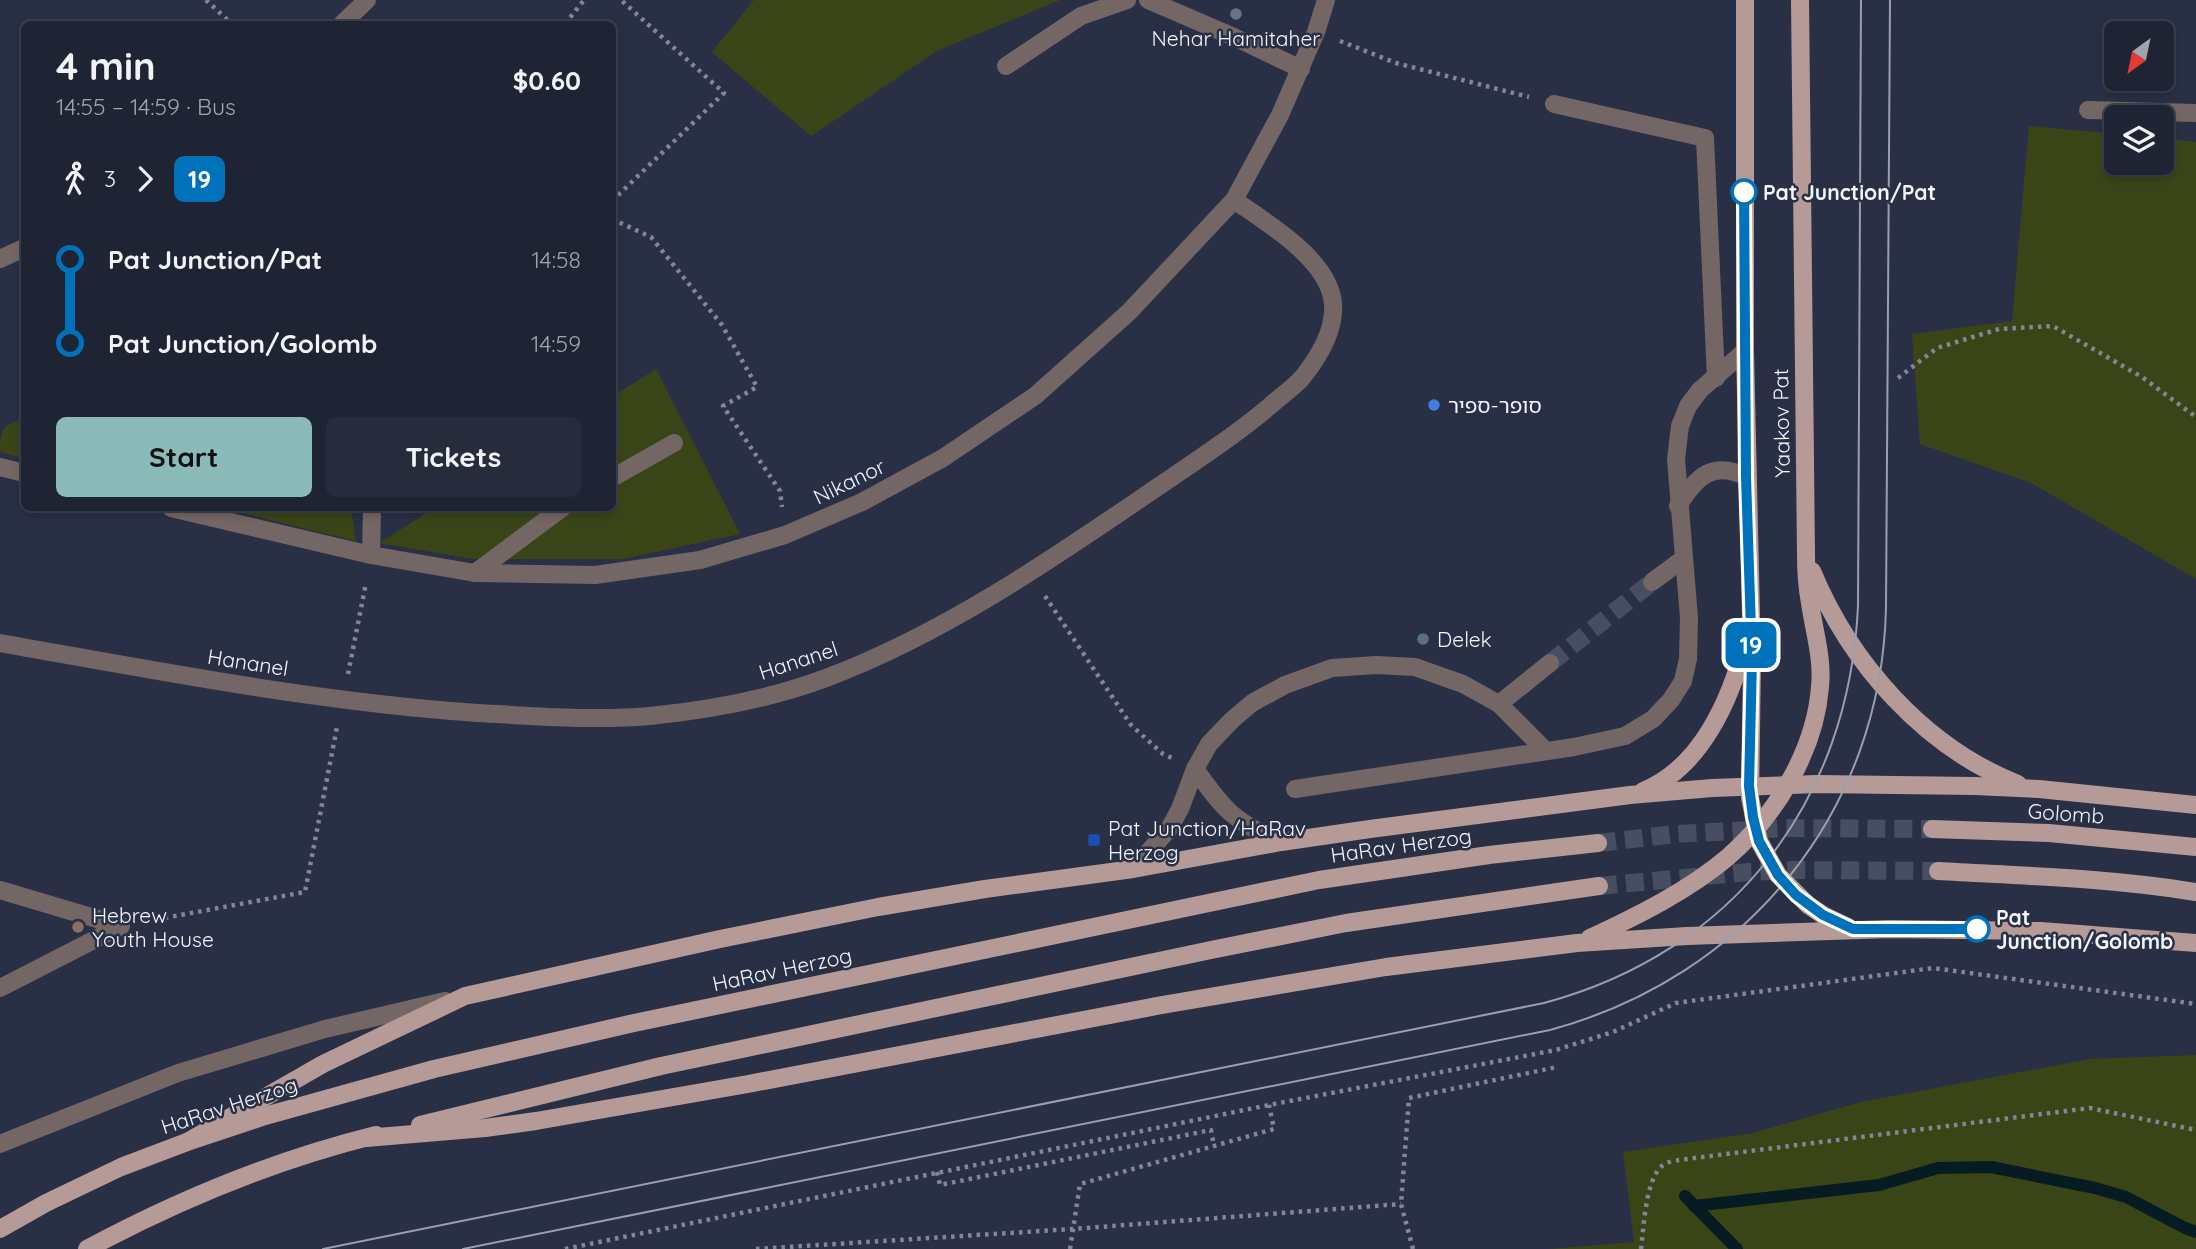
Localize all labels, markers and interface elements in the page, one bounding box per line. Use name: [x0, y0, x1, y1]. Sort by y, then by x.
marker: Nehar Hamitaher: [1228, 6, 1244, 22]
north arrow: [2104, 21, 2174, 91]
map controls: [2104, 21, 2174, 175]
place label: Nehar Hamitaher: [1152, 25, 1320, 51]
text: 4 min: [56, 42, 156, 90]
text: $0.60: [513, 64, 581, 97]
text: 14:55 – 14:59 · Bus: [56, 92, 236, 121]
button: layers: [2104, 105, 2174, 175]
icon: walk: [56, 160, 94, 198]
icon: forward: [126, 160, 164, 198]
text: 3: [104, 164, 116, 193]
text: 19: [188, 164, 211, 194]
marker: Pat Junction/Pat: [1731, 179, 1757, 205]
place label: Pat Junction/Pat: [1763, 179, 1936, 205]
text: Pat Junction/Pat: [108, 243, 322, 276]
text: 14:58: [531, 245, 581, 274]
text: Pat Junction/Golomb: [108, 327, 377, 360]
text: 14:59: [531, 329, 581, 358]
street label: Yaakov Pat: [1767, 368, 1795, 478]
place label: סופר-ספיר: [1448, 392, 1542, 418]
marker: סופר-ספיר: [1426, 397, 1442, 413]
button: Start: [56, 417, 312, 497]
button: Tickets: [326, 417, 581, 497]
street label: Nikanor: [809, 453, 889, 509]
line badge: 19: [1720, 622, 1782, 668]
place label: Delek: [1437, 626, 1492, 652]
text: 19: [1740, 630, 1762, 660]
marker: Delek: [1415, 631, 1431, 647]
street label: Hananel: [755, 635, 841, 685]
street label: Hananel: [206, 643, 290, 681]
street label: Golomb: [2027, 797, 2105, 829]
place label: Pat Junction/HaRav Herzog: [1108, 815, 1306, 865]
street label: HaRav Herzog: [1329, 822, 1473, 868]
marker: Pat Junction/HaRav Herzog: [1086, 832, 1102, 848]
place label: Hebrew Youth House: [92, 902, 214, 952]
place label: Pat Junction/Golomb: [1996, 904, 2173, 954]
marker: Pat Junction/Golomb: [1964, 916, 1990, 942]
marker: Hebrew Youth House: [70, 919, 86, 935]
street label: HaRav Herzog: [710, 942, 854, 996]
street label: HaRav Herzog: [157, 1071, 301, 1139]

